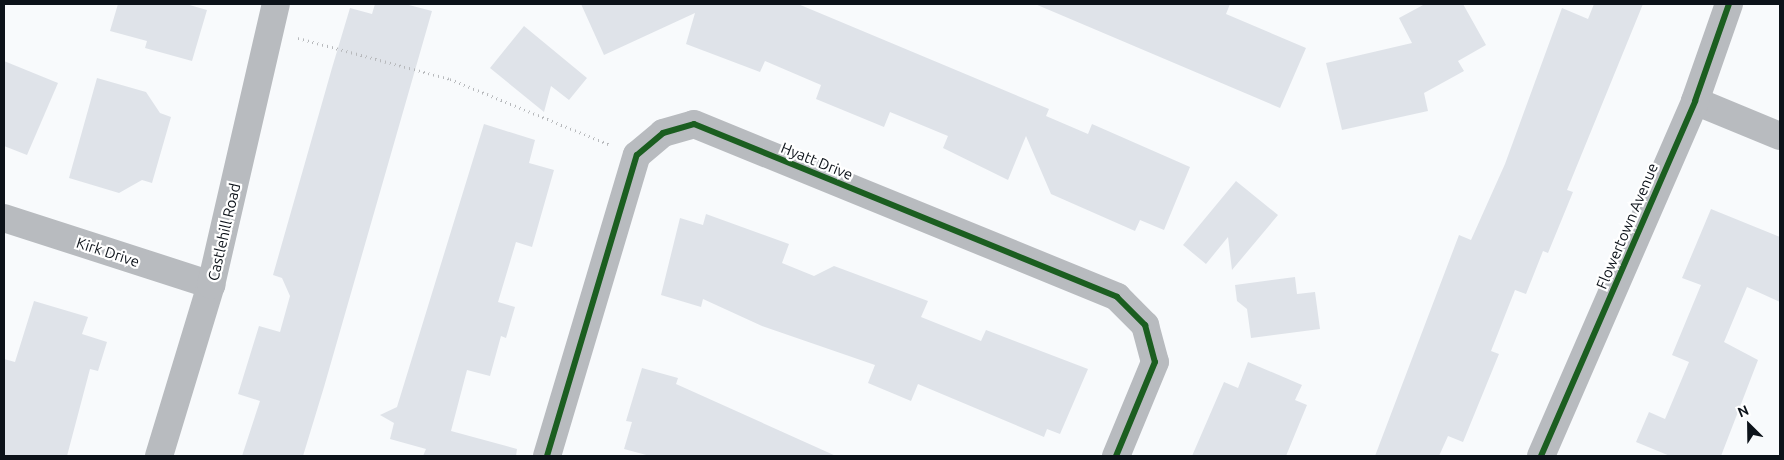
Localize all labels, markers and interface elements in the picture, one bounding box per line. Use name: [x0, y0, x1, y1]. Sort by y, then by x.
street label: Hyatt Drive: [778, 138, 856, 184]
street label: Flowertown Avenue: [1592, 160, 1662, 292]
street label: Castlehill Road: [204, 181, 244, 283]
street label: Kirk Drive: [74, 233, 142, 271]
north arrow: [1724, 400, 1774, 450]
text: N: [1735, 402, 1751, 421]

